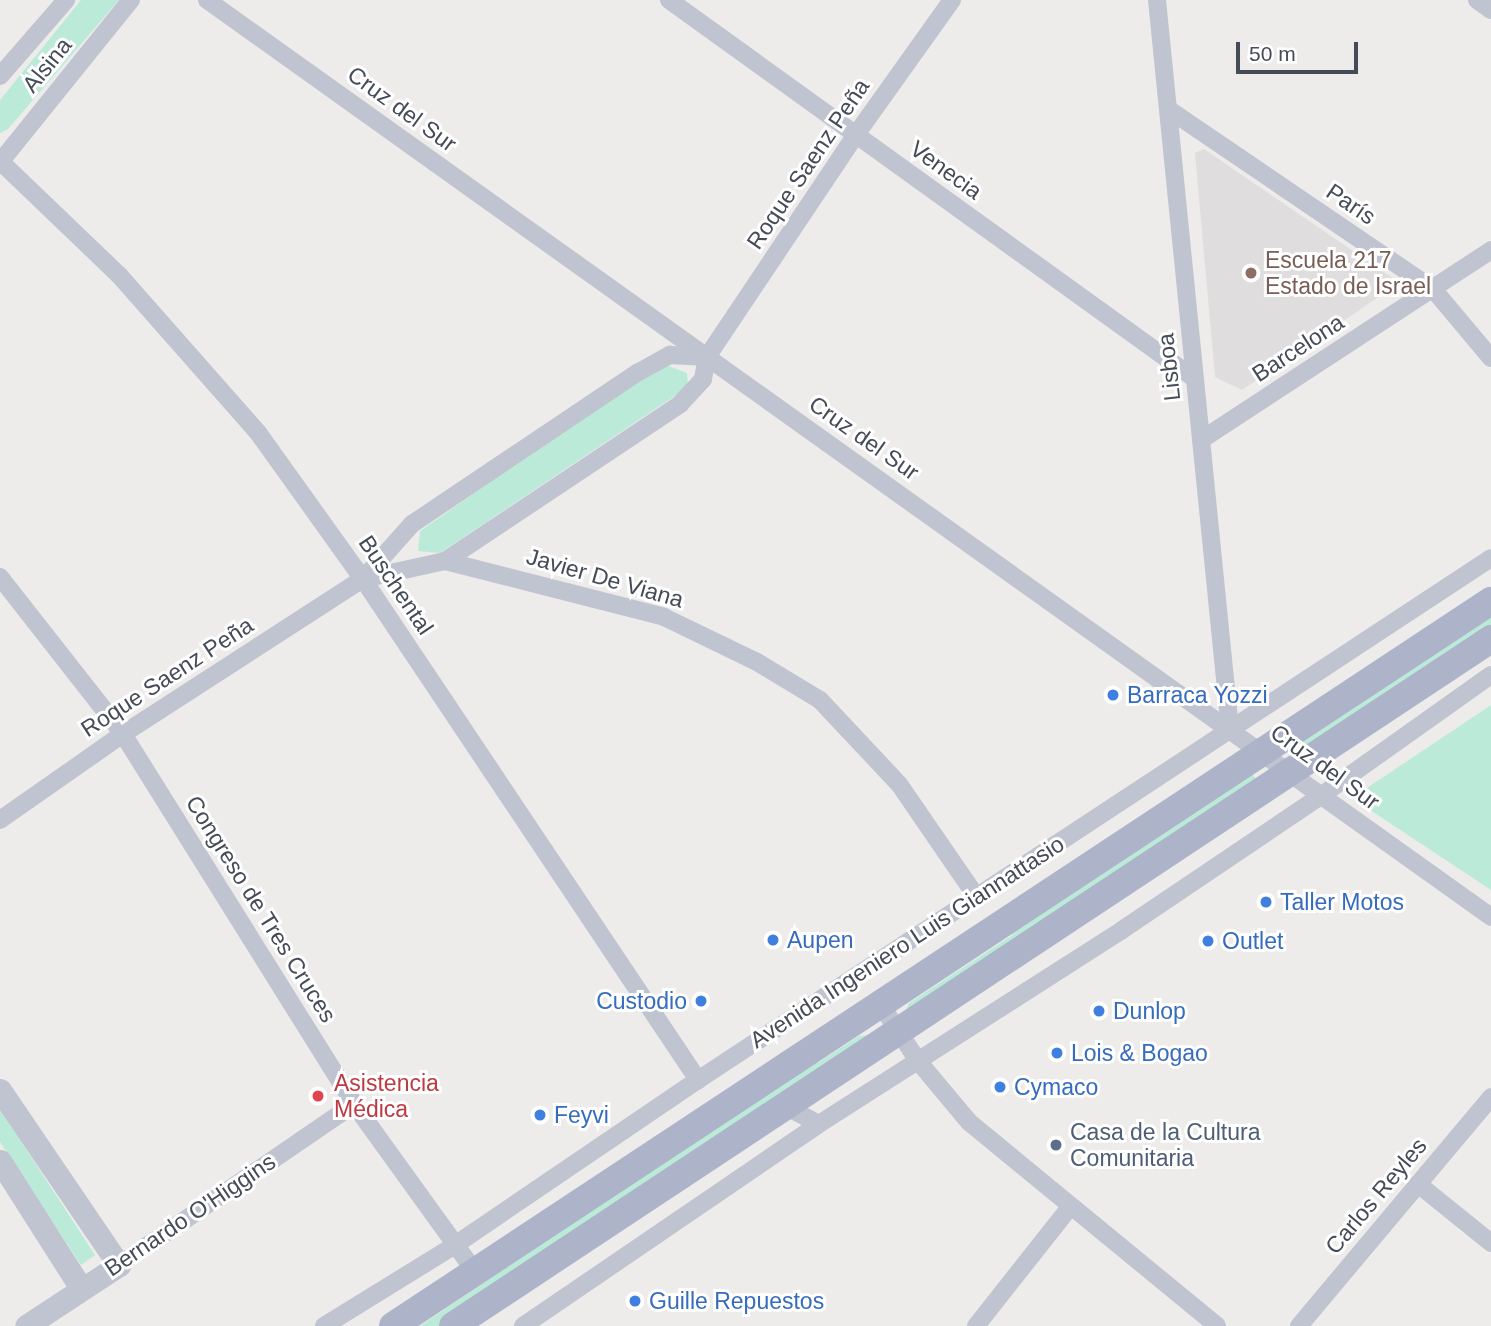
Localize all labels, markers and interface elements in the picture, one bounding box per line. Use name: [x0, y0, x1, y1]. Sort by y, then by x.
scale bar: [1239, 28, 1362, 72]
street label: Alsina: [17, 32, 77, 98]
text: 50 m: [1249, 42, 1296, 65]
street label: Cruz del Sur: [342, 60, 462, 158]
street label: Roque Saenz Peña: [741, 74, 875, 254]
street label: Venecia: [905, 135, 987, 205]
street label: París: [1321, 178, 1381, 230]
place label: Escuela 217 Estado de Israel: [1265, 246, 1431, 300]
marker: Escuela 217 Estado de Israel: [1243, 265, 1259, 281]
street label: Barcelona: [1247, 308, 1349, 388]
street label: Lisboa: [1152, 332, 1186, 402]
street label: Cruz del Sur: [804, 390, 924, 486]
street label: Buschental: [353, 530, 439, 640]
street label: Javier De Viana: [523, 542, 687, 614]
street label: Roque Saenz Peña: [76, 611, 258, 743]
place label: Barraca Yozzi: [1127, 681, 1268, 709]
marker: Barraca Yozzi: [1105, 687, 1121, 703]
street label: Cruz del Sur: [1265, 718, 1385, 816]
street label: Congreso de Tres Cruces: [180, 790, 342, 1028]
street label: Avenida Ingeniero Luis Giannattasio: [745, 830, 1069, 1054]
place label: Taller Motos: [1280, 888, 1404, 916]
marker: Taller Motos: [1258, 894, 1274, 910]
place label: Aupen: [787, 926, 854, 954]
place label: Outlet: [1222, 927, 1283, 955]
marker: Aupen: [765, 932, 781, 948]
marker: Outlet: [1200, 933, 1216, 949]
place label: Custodio: [596, 987, 687, 1015]
marker: Custodio: [693, 993, 709, 1009]
place label: Dunlop: [1113, 997, 1186, 1025]
marker: Dunlop: [1091, 1003, 1107, 1019]
place label: Lois & Bogao: [1071, 1039, 1208, 1067]
marker: Lois & Bogao: [1049, 1045, 1065, 1061]
place label: Asistencia Médica: [334, 1069, 439, 1123]
place label: Cymaco: [1014, 1073, 1098, 1101]
marker: Cymaco: [992, 1079, 1008, 1095]
marker: Asistencia Médica: [308, 1086, 328, 1106]
place label: Feyvi: [554, 1101, 609, 1129]
marker: Feyvi: [532, 1107, 548, 1123]
place label: Casa de la Cultura Comunitaria: [1070, 1118, 1260, 1172]
street label: Carlos Reyles: [1319, 1132, 1433, 1260]
marker: Casa de la Cultura Comunitaria: [1048, 1137, 1064, 1153]
street label: Bernardo O'Higgins: [99, 1148, 281, 1282]
place label: Guille Repuestos: [649, 1287, 824, 1315]
marker: Guille Repuestos: [627, 1293, 643, 1309]

